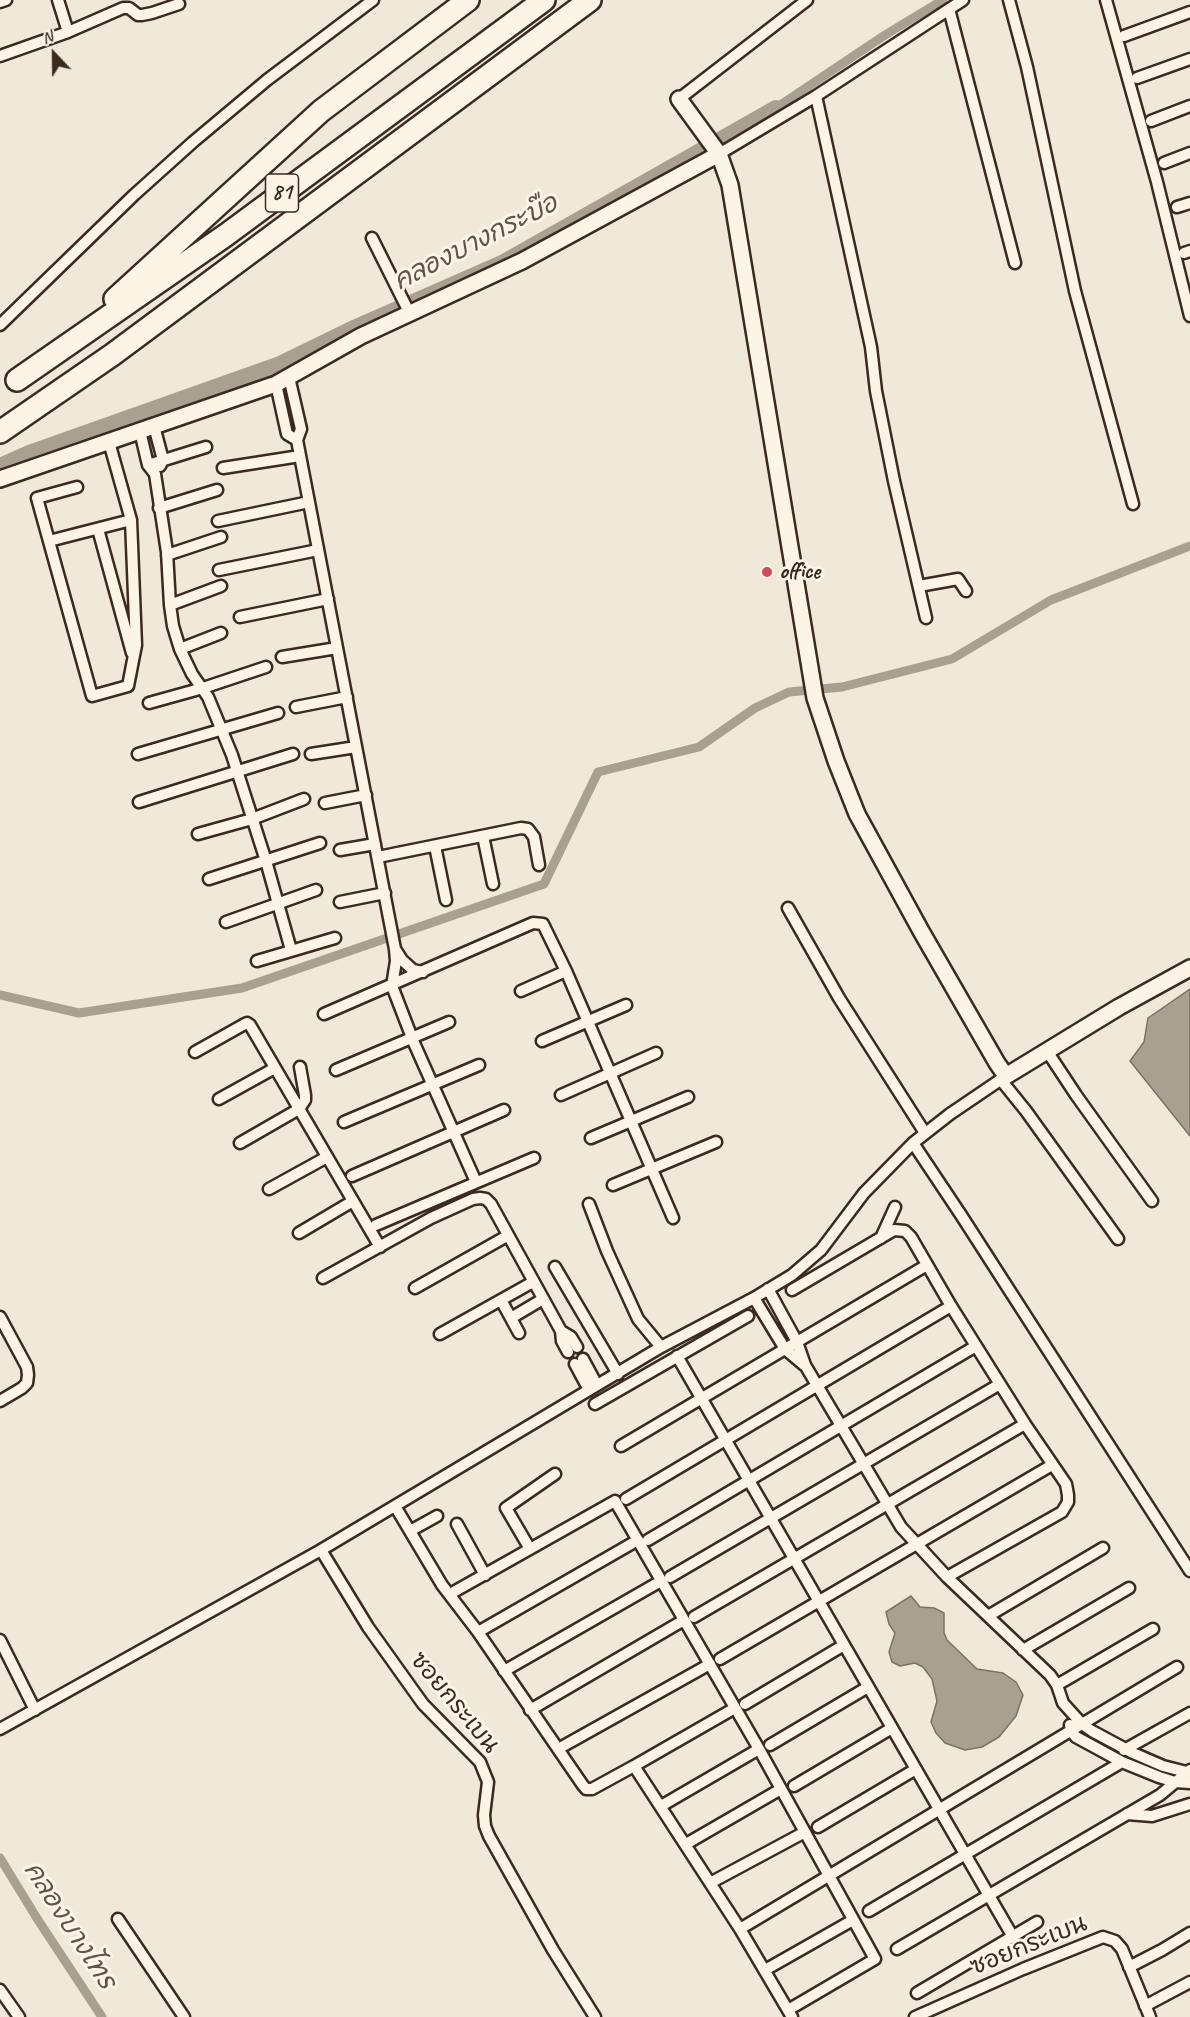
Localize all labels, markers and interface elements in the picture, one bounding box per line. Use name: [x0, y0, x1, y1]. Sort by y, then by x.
north arrow: [24, 24, 84, 84]
text: N: [39, 26, 56, 48]
road number: 81: [266, 174, 298, 212]
water label: คลองบางกระบือ: [389, 188, 563, 298]
place label: office: [779, 558, 820, 586]
marker: office: [760, 565, 774, 579]
street label: ซอยกระเบน: [403, 1647, 505, 1759]
water label: คลองบางไทร: [16, 1856, 122, 1996]
street label: ซอยกระเบน: [967, 1910, 1091, 1982]

